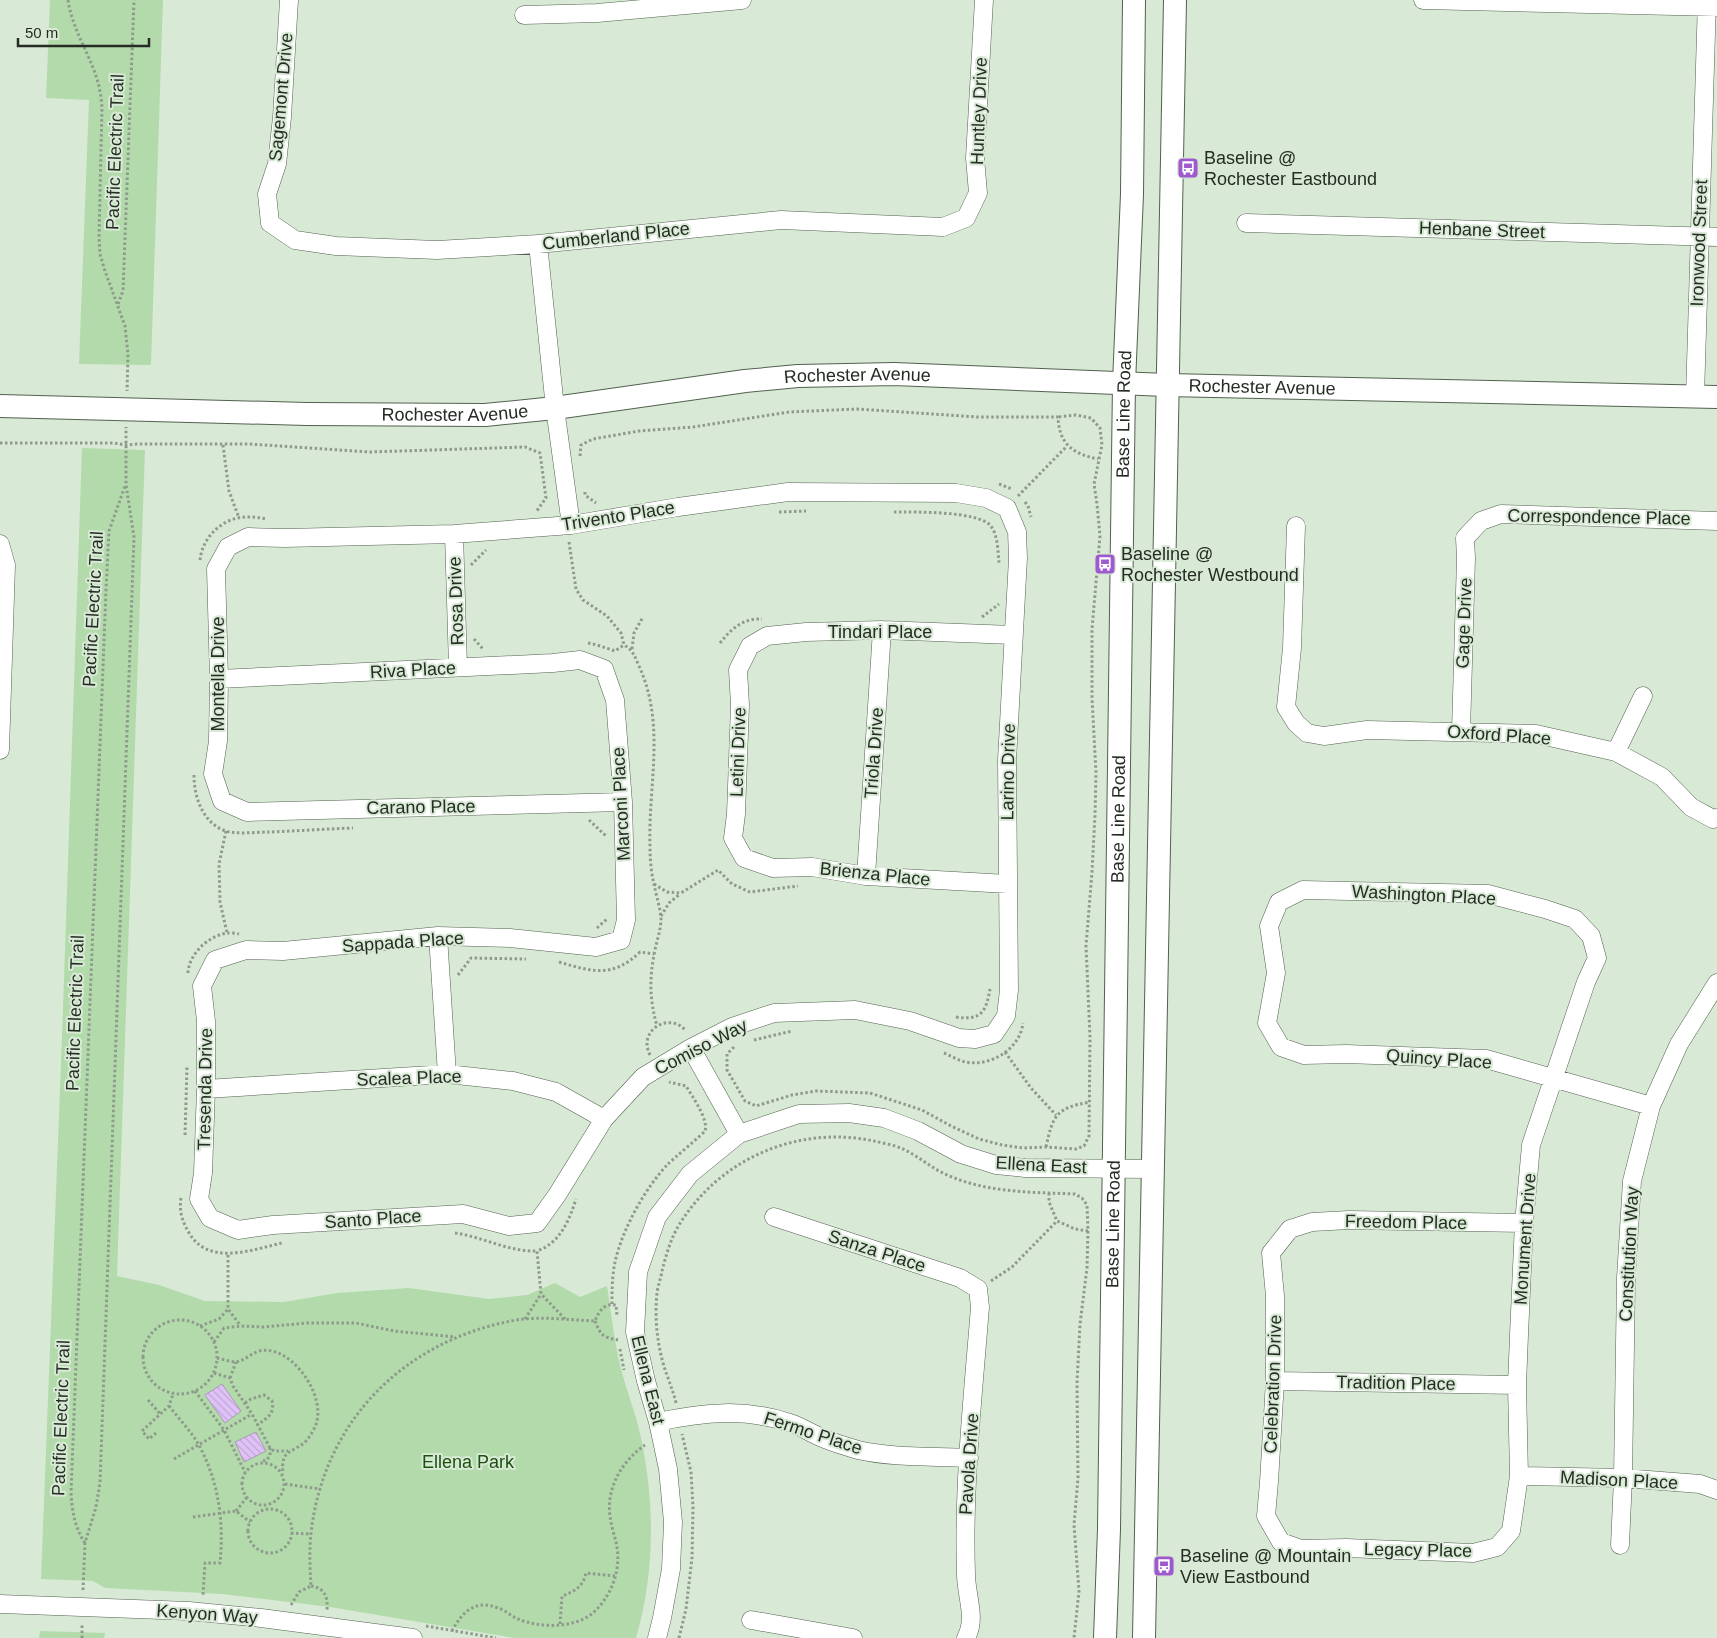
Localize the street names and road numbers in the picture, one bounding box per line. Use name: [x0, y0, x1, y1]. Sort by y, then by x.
street label: Sagemont Drive: [265, 32, 297, 162]
street label: Huntley Drive: [967, 57, 991, 165]
street label: Pacific Electric Trail: [102, 74, 128, 230]
street label: Ironwood Street: [1687, 179, 1711, 307]
street label: Cumberland Place: [541, 218, 691, 254]
street label: Henbane Street: [1419, 218, 1545, 242]
street label: Base Line Road: [1113, 350, 1135, 478]
street label: Rochester Avenue: [783, 364, 931, 387]
street label: Rochester Avenue: [1189, 375, 1336, 399]
street label: Rochester Avenue: [381, 401, 529, 425]
street label: Trivento Place: [560, 497, 676, 535]
street label: Correspondence Place: [1507, 505, 1691, 529]
street label: Pacific Electric Trail: [79, 531, 107, 687]
street label: Rosa Drive: [444, 556, 468, 646]
street label: Gage Drive: [1452, 577, 1476, 669]
street label: Montella Drive: [208, 616, 228, 732]
street label: Tindari Place: [828, 622, 932, 642]
street label: Riva Place: [370, 658, 456, 682]
street label: Letini Drive: [726, 707, 750, 797]
street label: Triola Drive: [861, 707, 887, 799]
street label: Oxford Place: [1446, 721, 1552, 749]
street label: Larino Drive: [997, 723, 1019, 821]
street label: Marconi Place: [608, 747, 634, 861]
street label: Base Line Road: [1107, 755, 1129, 883]
street label: Carano Place: [366, 796, 476, 818]
street label: Brienza Place: [819, 858, 931, 890]
street label: Washington Place: [1351, 881, 1497, 909]
street label: Sappada Place: [341, 928, 465, 956]
street label: Pacific Electric Trail: [62, 935, 88, 1091]
street label: Comiso Way: [651, 1015, 751, 1079]
street label: Tresenda Drive: [194, 1028, 216, 1150]
street label: Quincy Place: [1385, 1045, 1493, 1073]
street label: Scalea Place: [356, 1066, 462, 1090]
street label: Ellena East: [995, 1153, 1087, 1177]
street label: Base Line Road: [1102, 1160, 1124, 1288]
street label: Monument Drive: [1510, 1172, 1540, 1306]
street label: Constitution Way: [1615, 1186, 1643, 1322]
street label: Santo Place: [324, 1206, 422, 1232]
street label: Freedom Place: [1345, 1211, 1467, 1233]
street label: Sanza Place: [826, 1226, 928, 1276]
street label: Celebration Drive: [1261, 1314, 1285, 1454]
street label: Ellena East: [627, 1333, 669, 1427]
street label: Pacific Electric Trail: [48, 1340, 74, 1496]
street label: Tradition Place: [1336, 1372, 1456, 1394]
street label: Fermo Place: [761, 1408, 865, 1458]
street label: Pavola Drive: [955, 1412, 983, 1516]
street label: Madison Place: [1560, 1467, 1678, 1493]
street label: Legacy Place: [1364, 1539, 1472, 1561]
street label: Kenyon Way: [156, 1600, 258, 1628]

